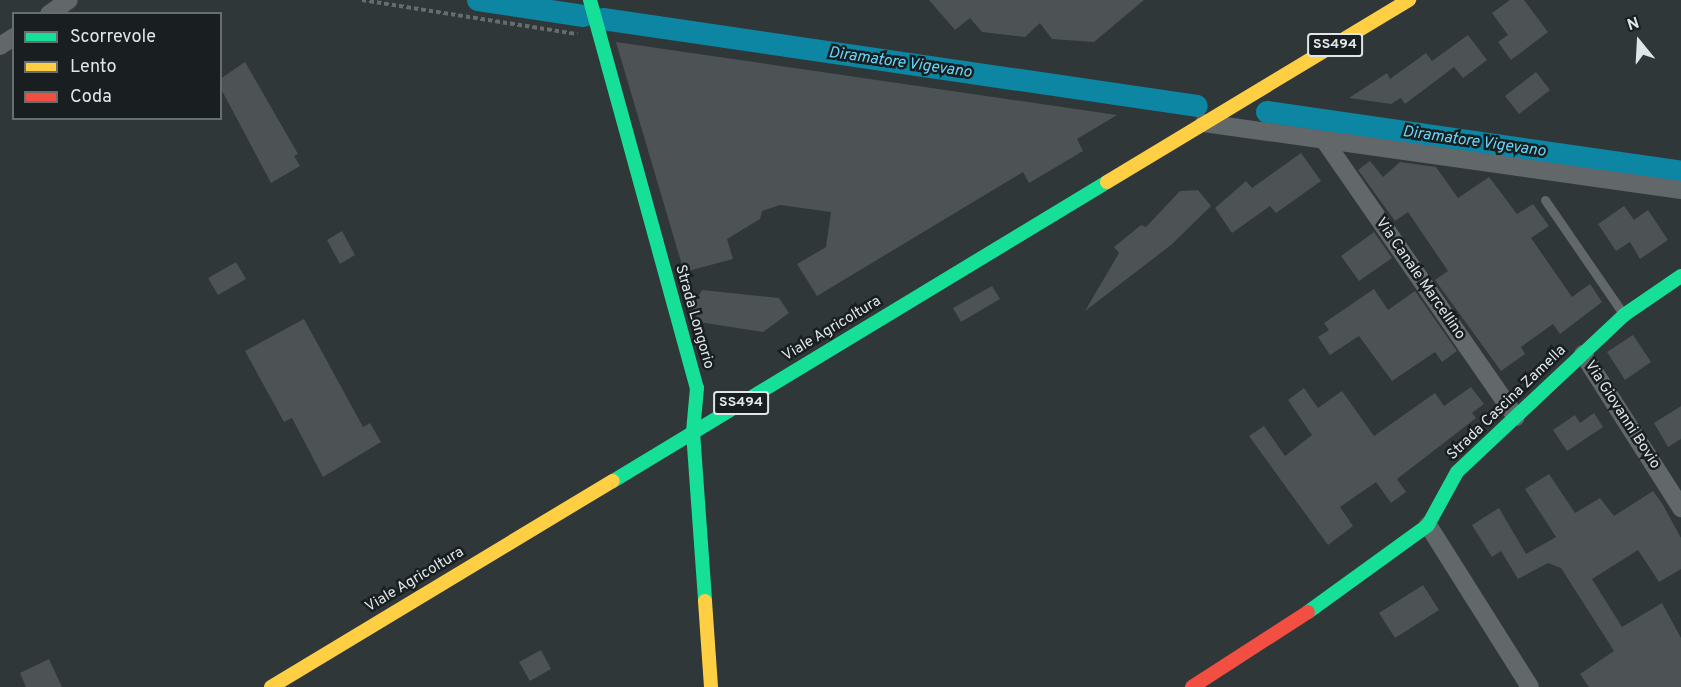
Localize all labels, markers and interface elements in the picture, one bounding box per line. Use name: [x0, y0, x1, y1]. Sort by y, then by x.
legend: [12, 12, 222, 120]
north arrow: [1609, 12, 1669, 72]
text: N: [1625, 14, 1642, 36]
text: Scorrevole: [70, 26, 156, 49]
road number: SS494: [1306, 34, 1364, 56]
water label: Diramatore Vigevano: [827, 43, 973, 83]
text: Lento: [70, 56, 116, 79]
text: Coda: [70, 86, 112, 109]
water label: Diramatore Vigevano: [1401, 122, 1547, 162]
street label: Via Canale Marcellino: [1371, 215, 1469, 343]
street label: Strada Longorio: [671, 263, 717, 371]
street label: Viale Agricoltura: [779, 292, 885, 366]
street label: Strada Cascina Zamella: [1444, 342, 1570, 464]
street label: Via Giovanni Bovio: [1580, 357, 1664, 473]
road number: SS494: [712, 392, 770, 414]
street label: Viale Agricoltura: [362, 543, 468, 617]

